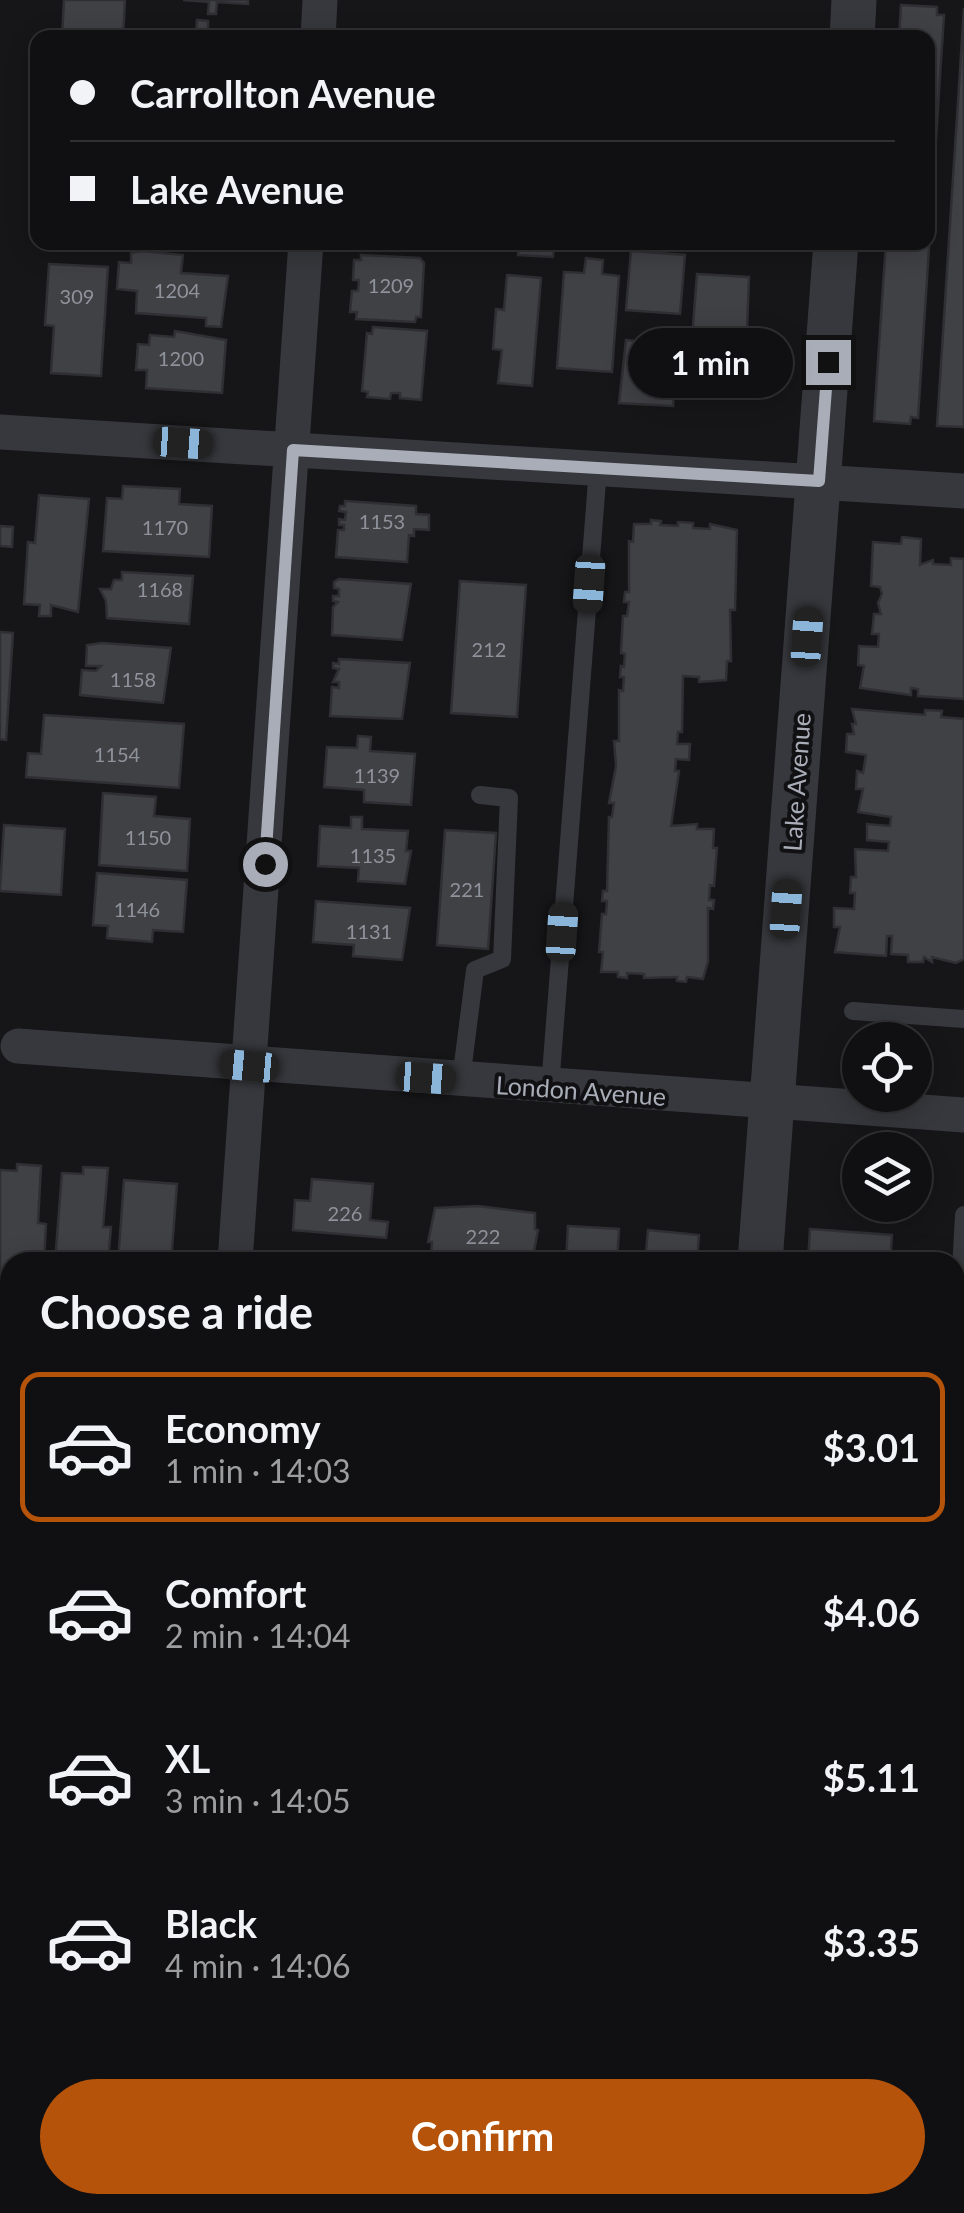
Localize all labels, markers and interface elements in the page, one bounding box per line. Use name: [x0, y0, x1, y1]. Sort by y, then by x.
text: Carrollton Avenue: [130, 70, 436, 116]
text: Lake Avenue: [130, 166, 344, 212]
house number: 1209: [368, 273, 414, 297]
house number: 1204: [154, 278, 201, 302]
house number: 309: [60, 284, 94, 308]
callout: 1 min: [628, 327, 793, 397]
route end: [806, 340, 851, 385]
text: 1 min: [671, 343, 750, 382]
house number: 1200: [158, 346, 204, 370]
car: [152, 426, 214, 460]
house number: 1153: [359, 509, 405, 533]
house number: 1170: [142, 515, 188, 539]
car: [572, 553, 606, 615]
house number: 1168: [137, 577, 183, 601]
car: [790, 606, 824, 668]
house number: 212: [472, 637, 506, 661]
house number: 1158: [110, 667, 156, 691]
street label: Lake Avenue: [776, 712, 816, 852]
house number: 1154: [94, 742, 141, 766]
house number: 1139: [354, 763, 400, 787]
house number: 1150: [125, 825, 171, 849]
route start: [243, 842, 288, 887]
house number: 1135: [350, 843, 396, 867]
house number: 221: [450, 877, 484, 901]
car: [769, 878, 803, 940]
house number: 1146: [114, 897, 160, 921]
car: [545, 901, 579, 963]
house number: 1131: [346, 919, 392, 943]
map controls: [842, 1022, 932, 1222]
button: locate: [842, 1022, 932, 1112]
car: [218, 1048, 280, 1084]
car: [395, 1061, 457, 1095]
street label: London Avenue: [495, 1069, 667, 1111]
button: layers: [842, 1132, 932, 1222]
house number: 226: [328, 1201, 362, 1225]
house number: 222: [466, 1224, 500, 1248]
text: Choose a ride: [40, 1285, 313, 1339]
icon: car: [45, 1402, 135, 1492]
text: Economy: [165, 1405, 320, 1451]
text: $3.01: [823, 1424, 920, 1470]
text: 1 min · 14:03: [165, 1451, 351, 1490]
icon: car: [45, 1567, 135, 1657]
text: Comfort: [165, 1570, 306, 1616]
text: $4.06: [823, 1589, 920, 1635]
text: 2 min · 14:04: [165, 1616, 351, 1655]
icon: car: [45, 1732, 135, 1822]
text: XL: [165, 1735, 210, 1781]
text: $5.11: [823, 1754, 920, 1800]
text: 3 min · 14:05: [165, 1781, 351, 1820]
icon: car: [45, 1897, 135, 1987]
text: Black: [165, 1900, 257, 1946]
text: $3.35: [823, 1919, 920, 1965]
text: 4 min · 14:06: [165, 1946, 351, 1985]
button: Confirm: [40, 2079, 925, 2194]

